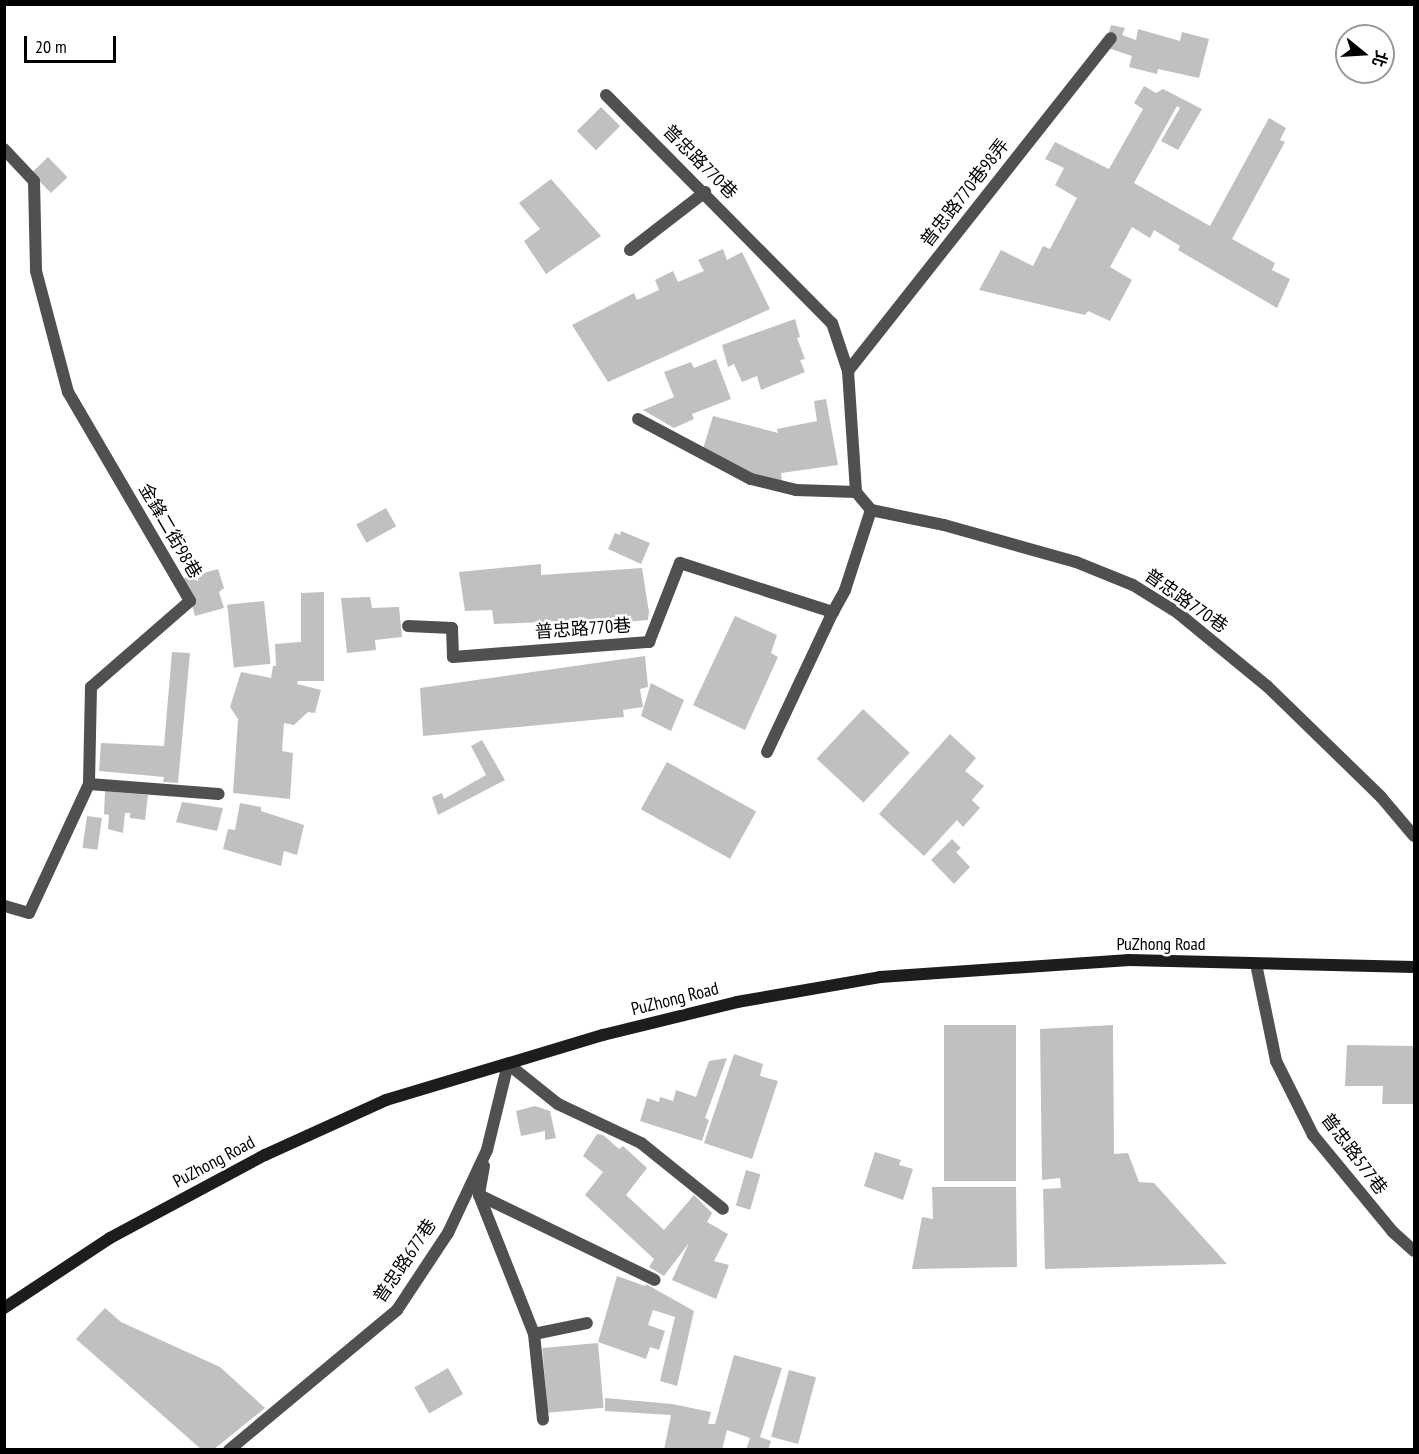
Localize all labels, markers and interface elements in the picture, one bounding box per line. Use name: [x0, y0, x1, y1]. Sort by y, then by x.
scale bar: [27, 24, 118, 62]
north arrow: [1335, 24, 1395, 84]
text: 20 m: [35, 35, 67, 58]
text: 北: [1368, 48, 1392, 70]
street label: 普忠路770巷: [658, 120, 742, 204]
street label: 普忠路770巷98弄: [916, 135, 1014, 251]
street label: 金鋒二街98巷: [134, 480, 206, 582]
street label: 普忠路770巷: [1140, 565, 1232, 637]
street label: 普忠路770巷: [534, 615, 632, 643]
street label: PuZhong Road: [1116, 933, 1206, 955]
street label: PuZhong Road: [629, 978, 721, 1020]
street label: 普忠路577巷: [1316, 1109, 1392, 1199]
street label: PuZhong Road: [170, 1132, 258, 1192]
street label: 普忠路677巷: [369, 1215, 441, 1307]

